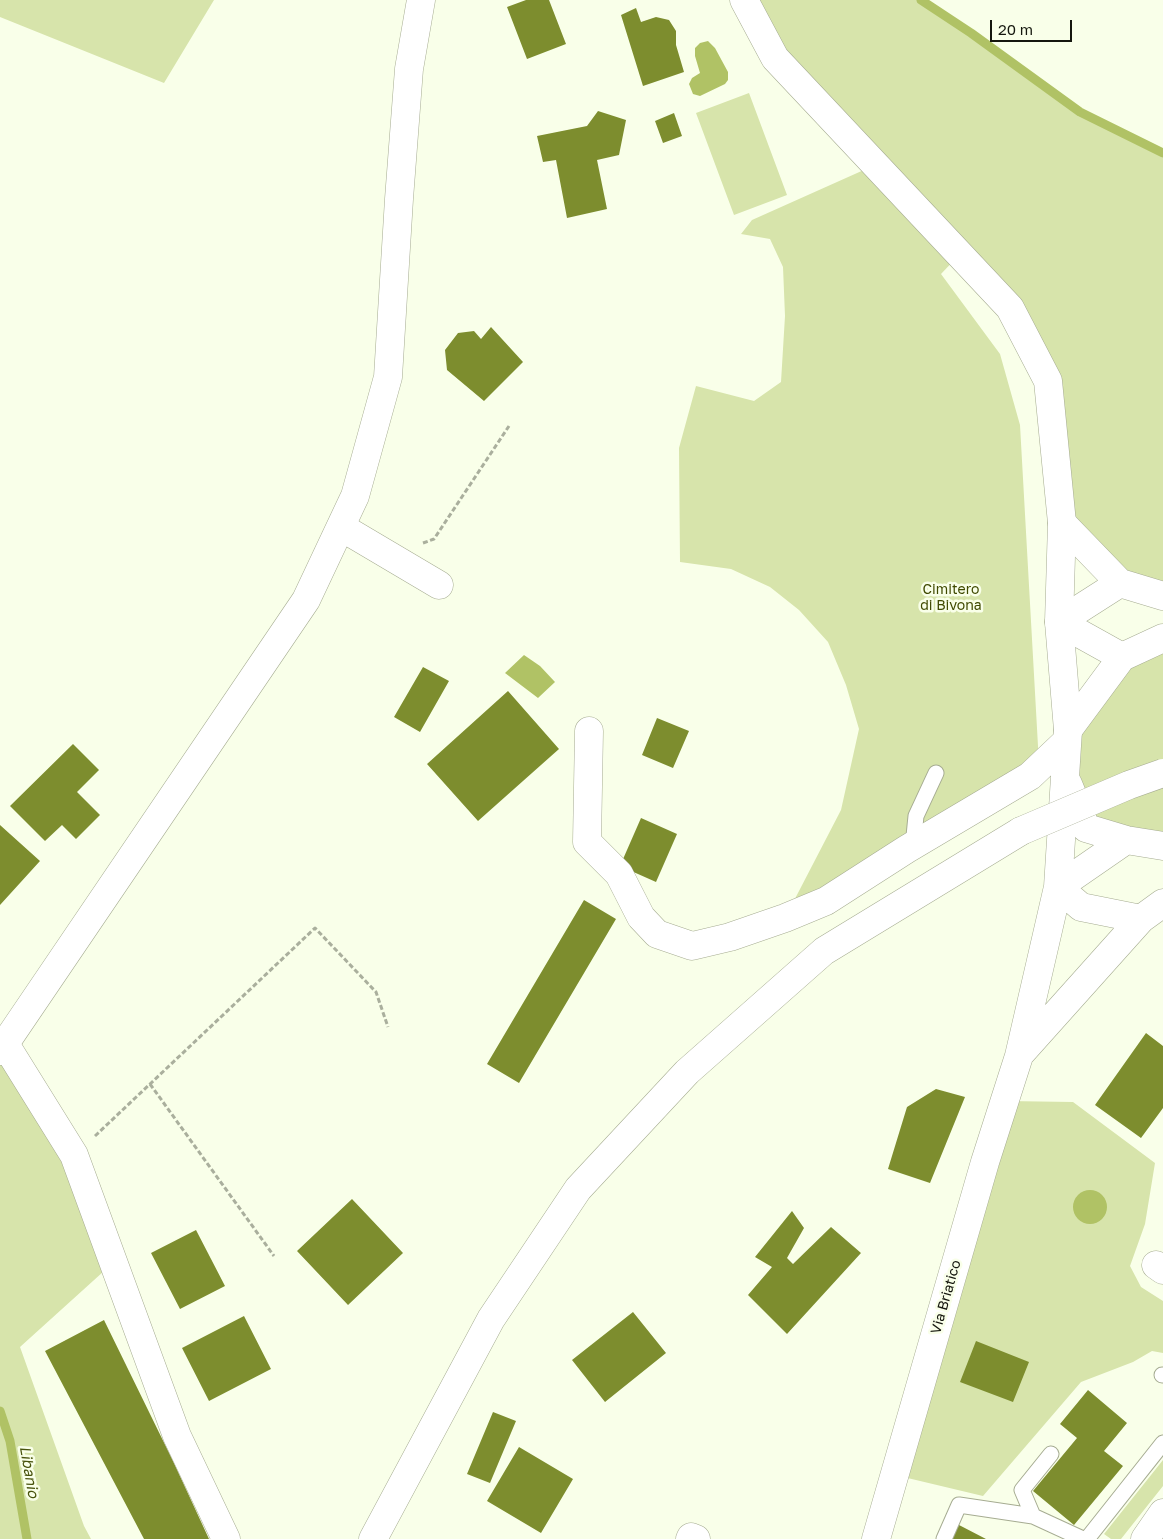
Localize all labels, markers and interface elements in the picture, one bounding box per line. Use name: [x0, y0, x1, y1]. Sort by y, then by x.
scale bar: [993, 10, 1076, 42]
text: 20 m: [998, 20, 1033, 38]
park label: Cimitero di Bivona: [920, 582, 982, 614]
street label: Via Briatico: [927, 1258, 965, 1336]
water label: Libanio: [16, 1445, 42, 1499]

